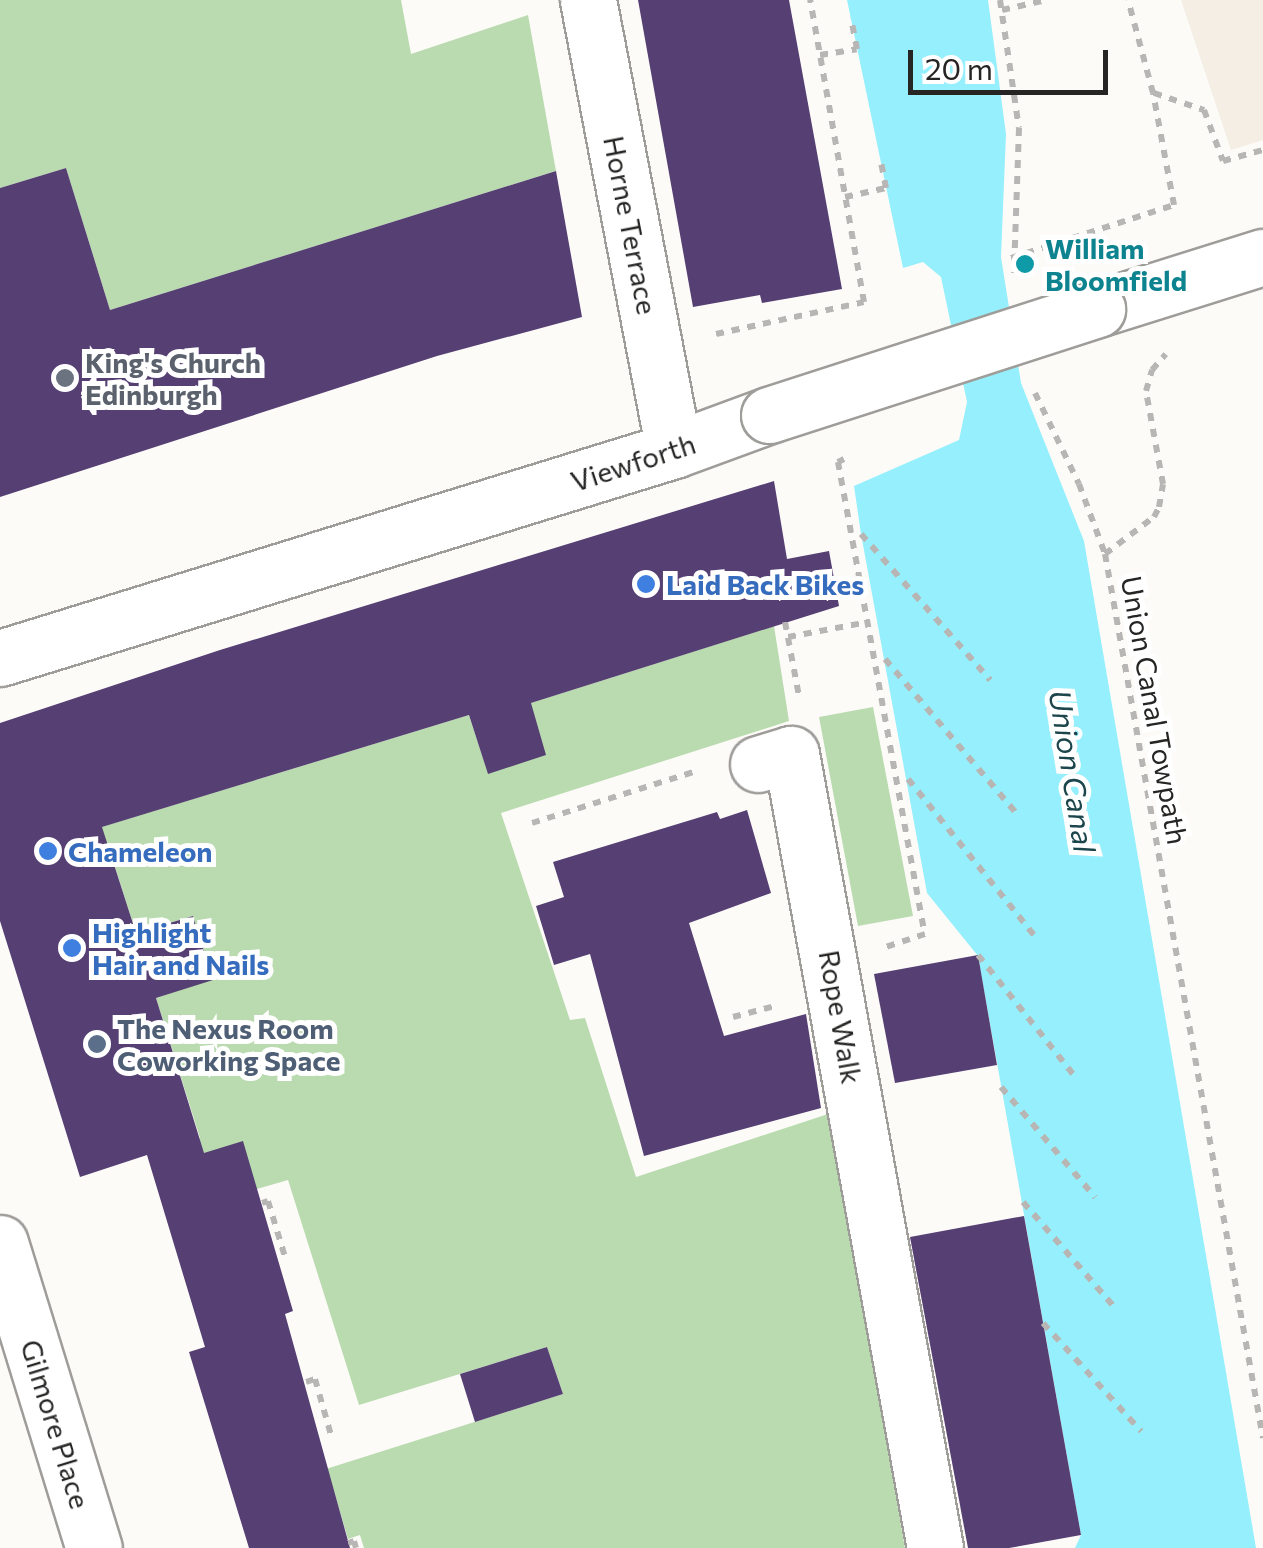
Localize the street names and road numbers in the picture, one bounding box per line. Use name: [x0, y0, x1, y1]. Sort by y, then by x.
street label: Horne Terrace: [597, 133, 665, 317]
street label: Viewforth: [566, 426, 700, 498]
street label: Union Canal Towpath: [1115, 573, 1195, 847]
street label: Rope Walk: [813, 947, 869, 1087]
street label: Gilmore Place: [14, 1336, 98, 1512]

